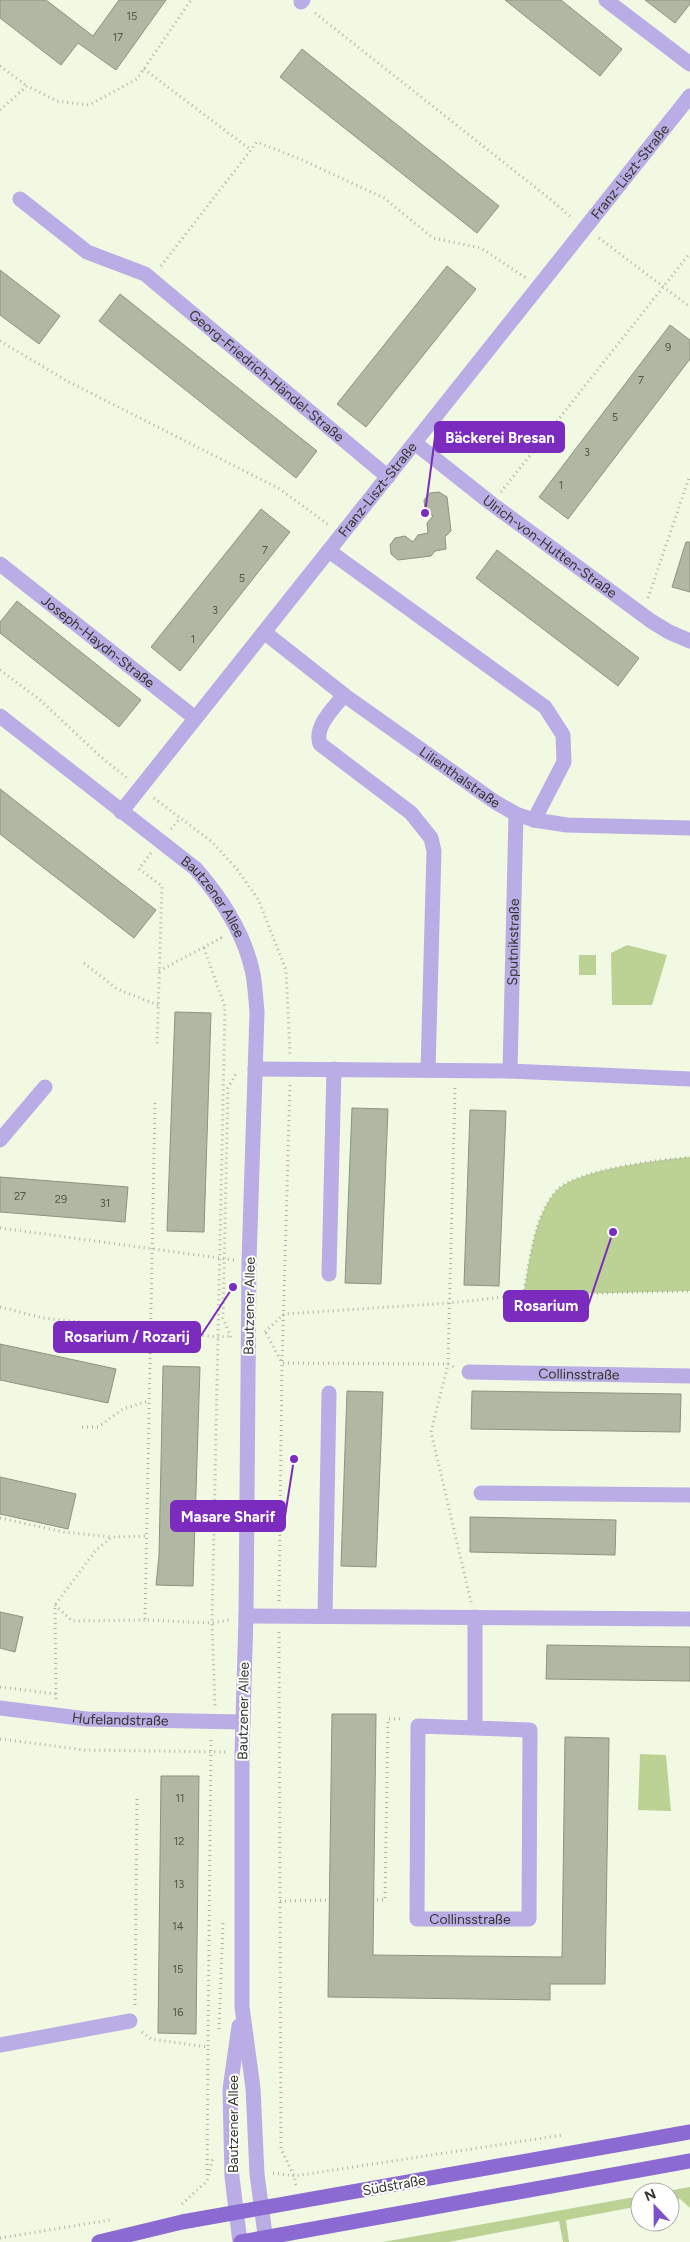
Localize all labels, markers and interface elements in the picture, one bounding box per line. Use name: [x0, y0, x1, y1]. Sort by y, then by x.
house number: 15: [127, 10, 137, 23]
house number: 17: [113, 31, 123, 44]
street label: Franz-Liszt-Straße: [587, 121, 673, 223]
street label: Georg-Friedrich-Händel-Straße: [185, 306, 348, 446]
house number: 9: [665, 341, 671, 354]
house number: 7: [638, 374, 644, 387]
house number: 5: [612, 411, 618, 424]
callout: Bäckerei Bresan: [435, 422, 564, 452]
text: Bäckerei Bresan: [445, 429, 555, 447]
street label: Franz-Liszt-Straße: [335, 439, 421, 541]
house number: 3: [584, 446, 590, 459]
house number: 1: [559, 479, 563, 492]
street label: Ulrich-von-Hutten-Straße: [479, 492, 620, 602]
house number: 7: [262, 544, 268, 557]
house number: 5: [239, 572, 245, 585]
street label: Joseph-Haydn-Straße: [38, 592, 158, 692]
house number: 3: [212, 604, 218, 617]
house number: 1: [191, 633, 195, 646]
street label: Lilienthalstraße: [416, 743, 503, 812]
street label: Bautzener Allee: [177, 852, 248, 941]
street label: Sputnikstraße: [504, 898, 523, 986]
house number: 27: [14, 1190, 26, 1203]
house number: 29: [55, 1193, 67, 1206]
house number: 31: [100, 1197, 110, 1210]
street label: Bautzener Allee: [240, 1257, 259, 1355]
callout: Rosarium: [504, 1291, 588, 1321]
text: Rosarium: [514, 1297, 578, 1315]
callout: Rosarium / Rozarij: [54, 1322, 200, 1352]
text: Rosarium / Rozarij: [64, 1328, 190, 1346]
street label: Collinsstraße: [538, 1365, 620, 1384]
callout: Masare Sharif: [171, 1501, 285, 1531]
text: Masare Sharif: [181, 1508, 275, 1526]
street label: Bautzener Allee: [234, 1662, 253, 1760]
street label: Hufelandstraße: [71, 1709, 169, 1730]
house number: 11: [175, 1792, 185, 1805]
house number: 12: [174, 1835, 184, 1848]
house number: 13: [174, 1878, 184, 1891]
street label: Collinsstraße: [429, 1911, 511, 1928]
house number: 14: [172, 1920, 184, 1933]
house number: 15: [173, 1963, 183, 1976]
house number: 16: [173, 2006, 183, 2019]
street label: Bautzener Allee: [225, 2075, 242, 2173]
street label: Südstraße: [361, 2172, 427, 2199]
north arrow: [630, 2182, 680, 2232]
text: N: [642, 2186, 659, 2205]

